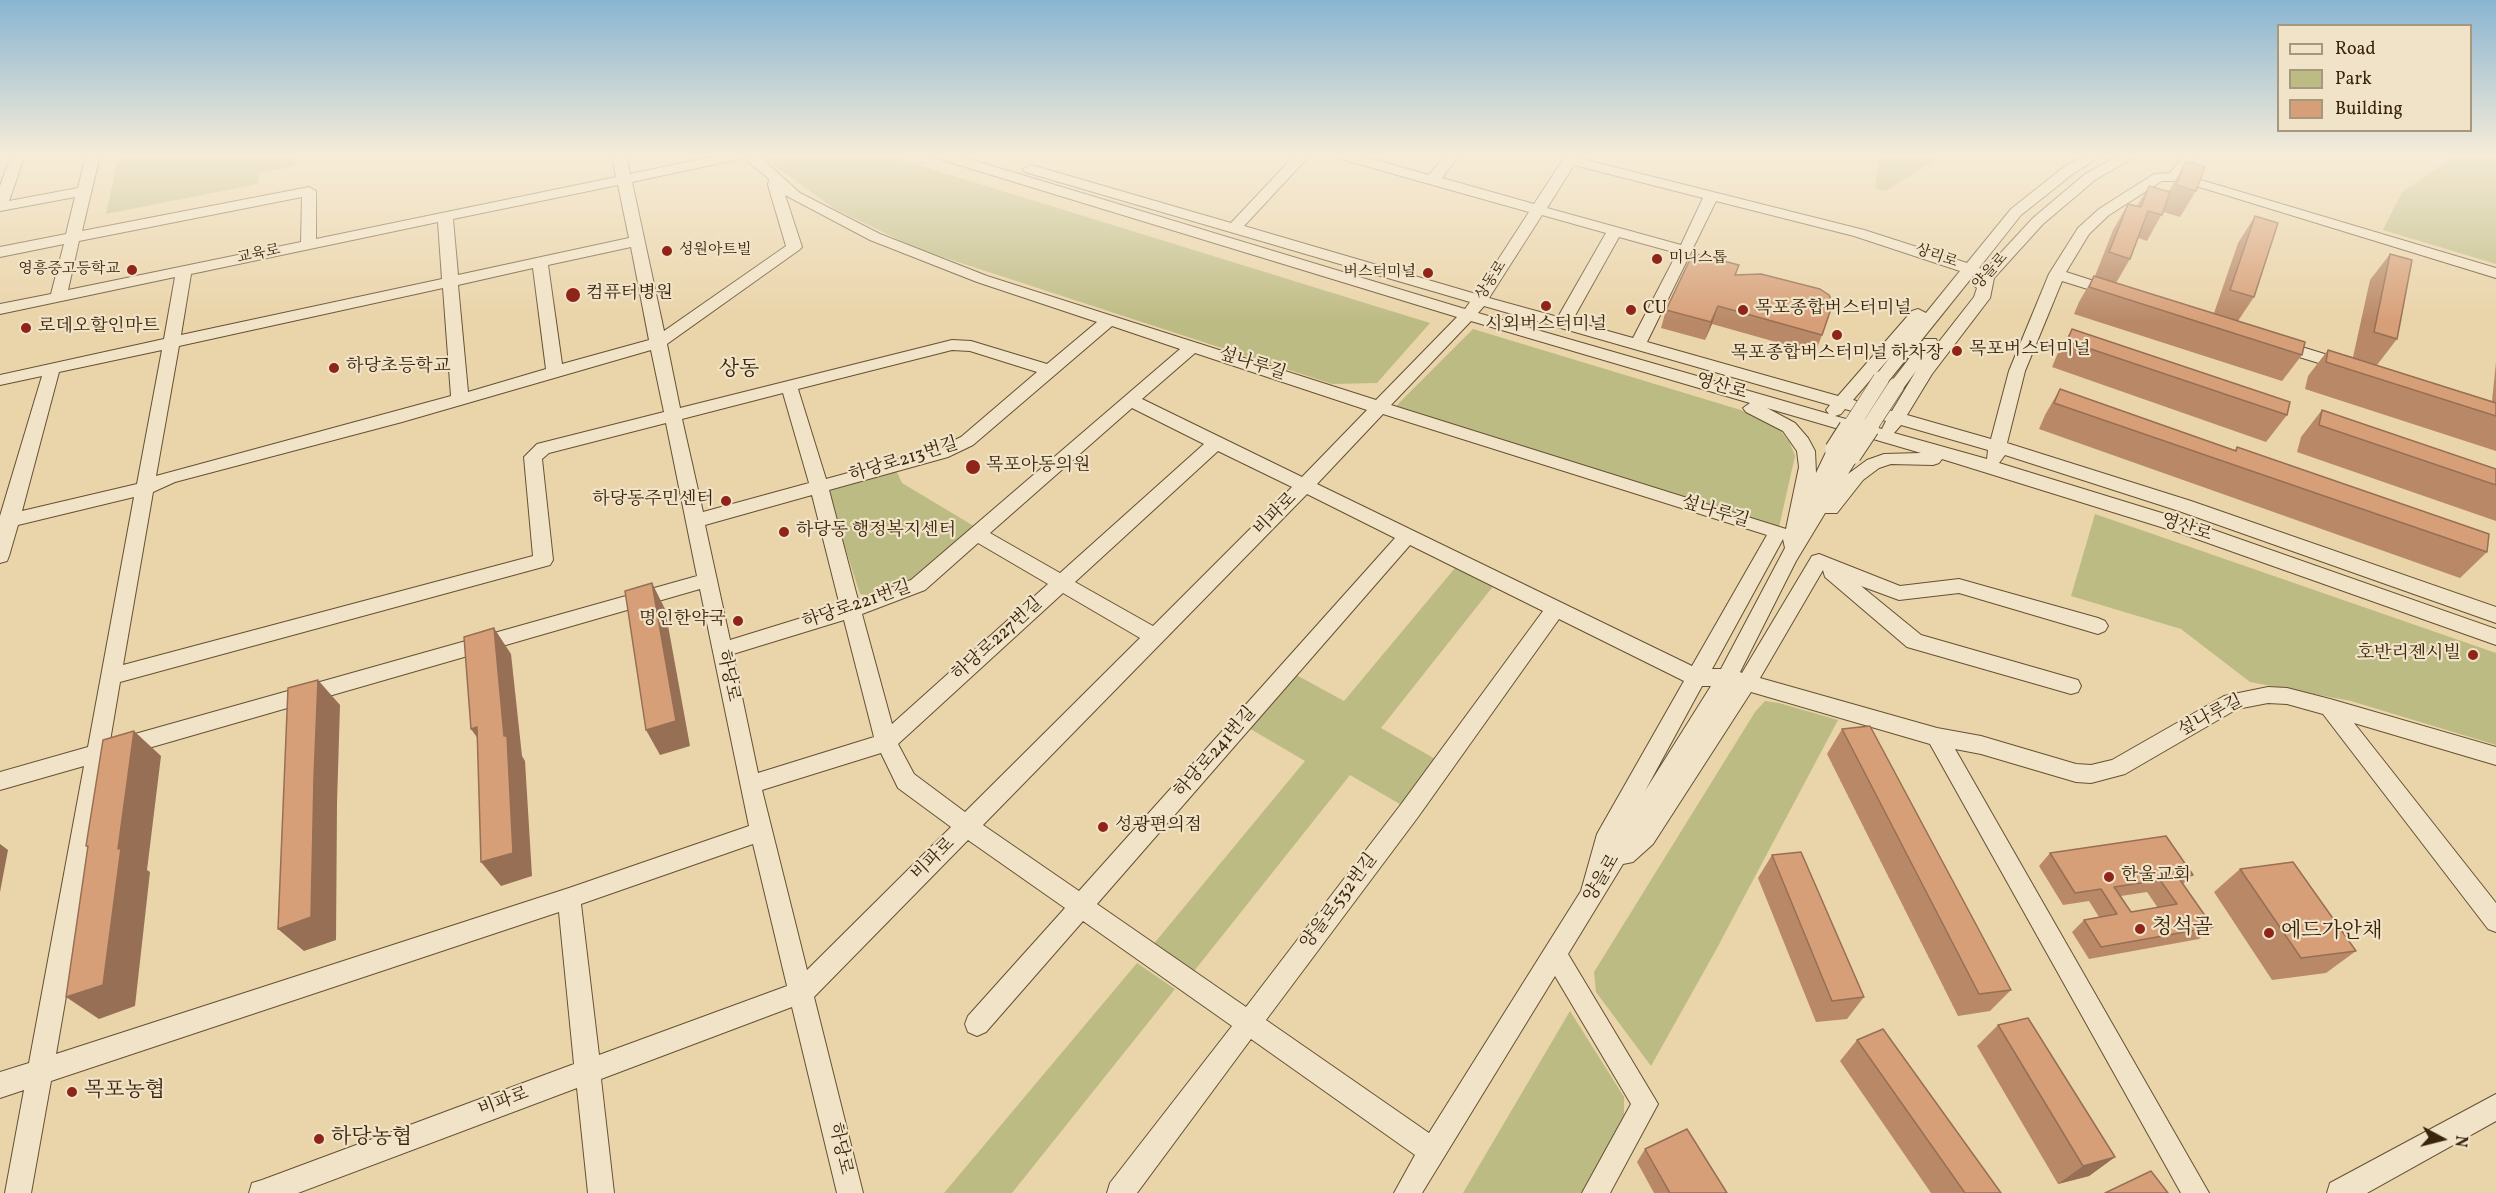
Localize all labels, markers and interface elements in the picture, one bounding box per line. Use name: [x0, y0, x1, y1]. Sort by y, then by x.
legend: [2277, 24, 2472, 132]
text: Road: [2335, 37, 2376, 62]
text: Park: [2335, 67, 2372, 92]
text: Building: [2335, 97, 2403, 122]
street label: 상리로: [1913, 241, 1959, 273]
street label: 교육로: [236, 242, 282, 268]
place label: 성원아트빌: [679, 242, 751, 260]
marker: 성원아트빌: [660, 244, 674, 258]
place label: 미니스톱: [1669, 250, 1727, 268]
street label: 양을로: [1970, 250, 2012, 294]
marker: 미니스톱: [1650, 252, 1664, 266]
street label: 상동로: [1473, 258, 1511, 304]
place label: 영흥중고등학교: [19, 261, 120, 279]
marker: 영흥중고등학교: [125, 263, 139, 277]
place label: 버스터미널: [1344, 264, 1416, 282]
marker: 버스터미널: [1421, 266, 1435, 280]
place label: 컴퓨터병원: [586, 284, 673, 306]
marker: 컴퓨터병원: [564, 286, 582, 304]
marker: 시외버스터미널: [1539, 299, 1553, 313]
place label: CU: [1643, 299, 1667, 321]
place label: 목포종합버스터미널: [1755, 299, 1911, 321]
marker: CU: [1624, 303, 1638, 317]
marker: 목포종합버스터미널: [1736, 303, 1750, 317]
place label: 시외버스터미널: [1485, 315, 1607, 337]
place label: 로데오할인마트: [38, 317, 160, 339]
marker: 로데오할인마트: [19, 321, 33, 335]
marker: 목포종합버스터미널 하차장: [1830, 328, 1844, 342]
place label: 목포버스터미널: [1969, 340, 2091, 362]
street label: 섶나루길: [1216, 344, 1288, 386]
place label: 목포종합버스터미널 하차장: [1731, 344, 1943, 366]
marker: 목포버스터미널: [1950, 344, 1964, 358]
place label: 하당초등학교: [346, 357, 450, 379]
district label: 상동: [719, 358, 759, 384]
marker: 하당초등학교: [327, 361, 341, 375]
street label: 영산로: [1693, 370, 1749, 406]
street label: 하당로213번길: [847, 434, 961, 488]
place label: 목포아동의원: [986, 456, 1090, 478]
marker: 목포아동의원: [964, 458, 982, 476]
street label: 비파로: [1250, 489, 1302, 541]
place label: 하당동주민센터: [592, 490, 714, 512]
street label: 섶나루길: [1679, 493, 1751, 533]
marker: 하당동주민센터: [719, 494, 733, 508]
street label: 영산로: [2158, 511, 2214, 547]
place label: 하당동 행정복지센터: [796, 521, 956, 543]
marker: 하당동 행정복지센터: [777, 525, 791, 539]
street label: 하당로221번길: [800, 577, 914, 635]
street label: 하당로227번길: [948, 594, 1048, 686]
place label: 명인한약국: [639, 610, 726, 632]
marker: 명인한약국: [731, 614, 745, 628]
place label: 호반리젠시빌: [2357, 644, 2461, 666]
street label: 하당로: [711, 648, 743, 704]
marker: 호반리젠시빌: [2466, 648, 2480, 662]
street label: 섶나루길: [2175, 692, 2247, 742]
street label: 하당로241번길: [1171, 703, 1261, 803]
place label: 성광편의점: [1115, 816, 1202, 838]
marker: 성광편의점: [1096, 820, 1110, 834]
street label: 비파로: [908, 834, 960, 886]
street label: 양을로532번길: [1297, 850, 1383, 954]
street label: 양을로: [1580, 851, 1626, 907]
place label: 한울교회: [2121, 866, 2191, 888]
marker: 한울교회: [2102, 870, 2116, 884]
place label: 청석골: [2152, 916, 2213, 942]
place label: 에드가안채: [2281, 920, 2382, 946]
marker: 청석골: [2133, 922, 2147, 936]
marker: 에드가안채: [2262, 926, 2276, 940]
place label: 목포농협: [84, 1079, 165, 1105]
street label: 비파로: [476, 1084, 532, 1122]
marker: 목포농협: [65, 1085, 79, 1099]
north arrow: [2412, 1109, 2472, 1169]
street label: 하당로: [823, 1121, 855, 1177]
place label: 하당농협: [331, 1126, 412, 1152]
marker: 하당농협: [312, 1132, 326, 1146]
text: N: [2448, 1134, 2471, 1148]

